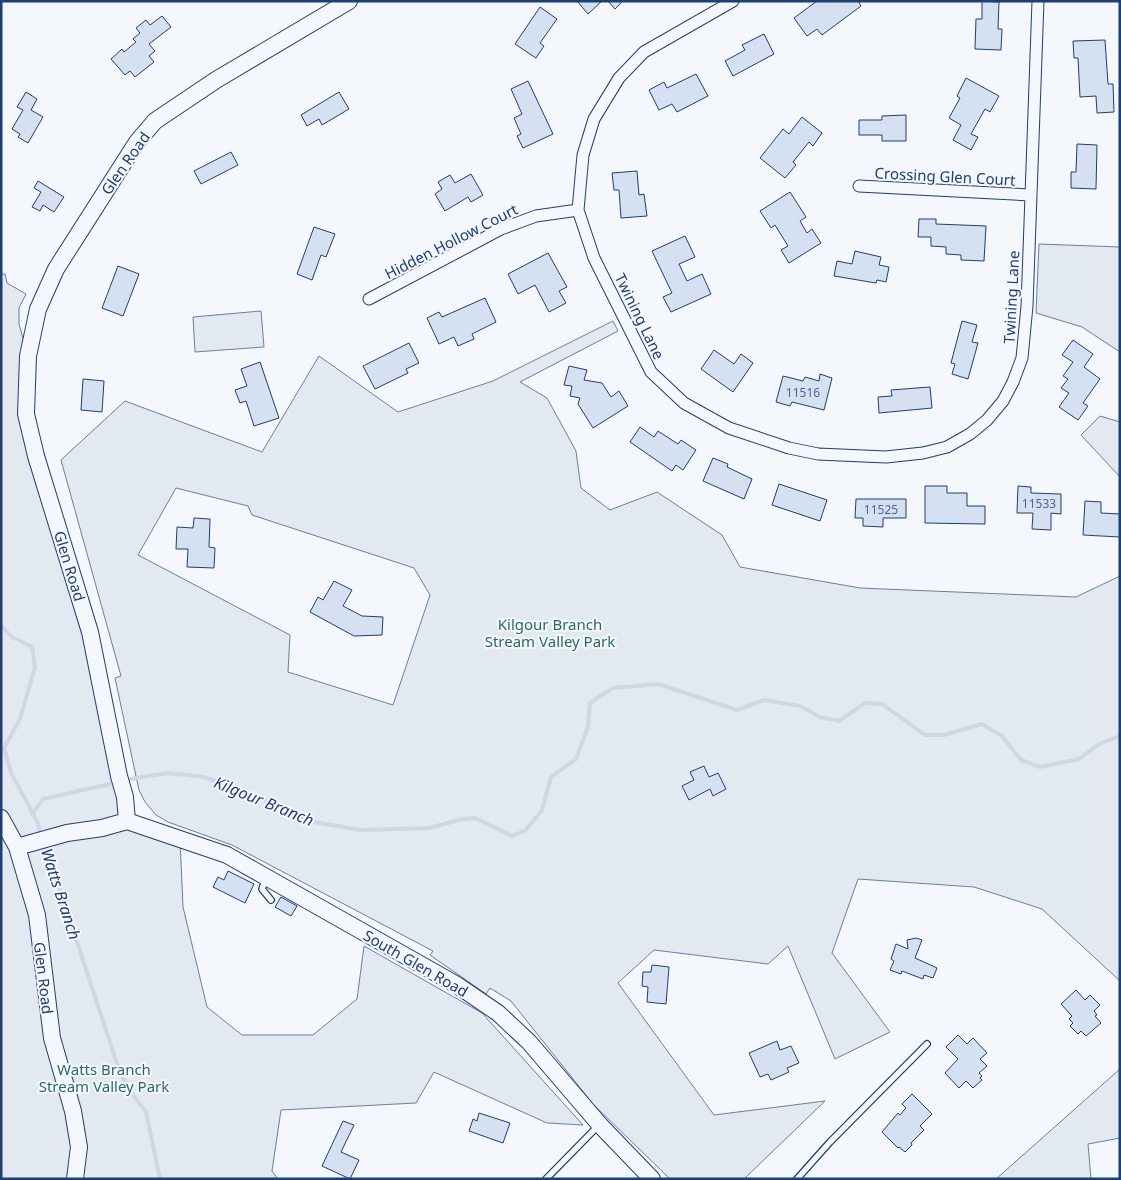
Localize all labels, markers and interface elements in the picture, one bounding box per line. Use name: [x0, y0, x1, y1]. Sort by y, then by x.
street label: Glen Road: [96, 128, 154, 198]
street label: Crossing Glen Court: [874, 162, 1016, 190]
street label: Hidden Hollow Court: [381, 198, 521, 283]
street label: Twining Lane: [999, 250, 1023, 344]
street label: Twining Lane: [611, 270, 669, 362]
house number: 11516: [786, 384, 820, 401]
house number: 11533: [1022, 495, 1056, 512]
house number: 11525: [864, 501, 898, 518]
street label: Glen Road: [50, 528, 90, 604]
park label: Kilgour Branch Stream Valley Park: [485, 614, 615, 651]
water label: Kilgour Branch: [211, 771, 317, 831]
water label: Watts Branch: [36, 846, 86, 942]
street label: South Glen Road: [360, 925, 472, 1001]
street label: Glen Road: [30, 941, 58, 1015]
park label: Watts Branch Stream Valley Park: [39, 1059, 169, 1096]

